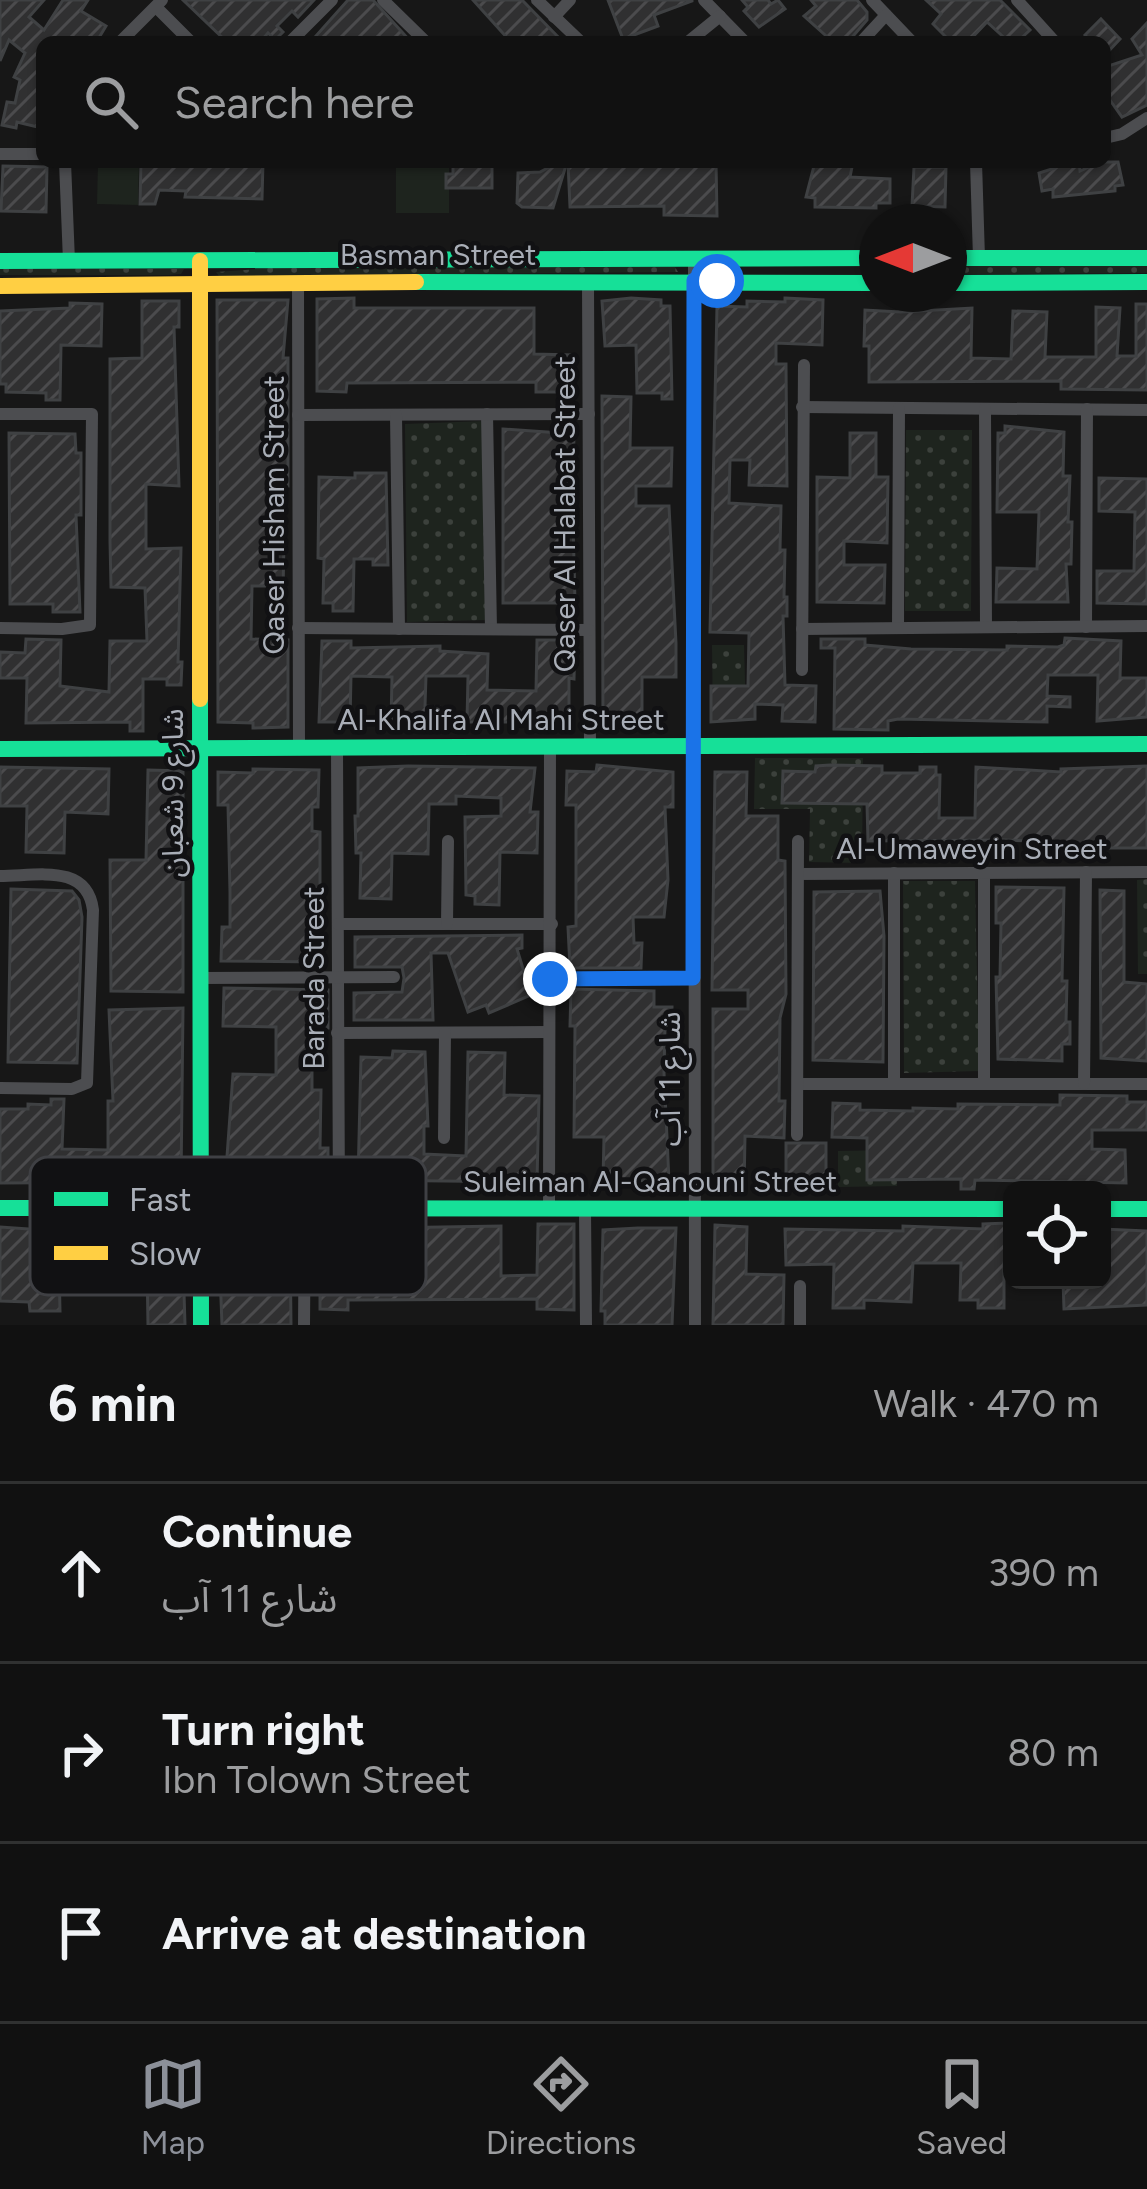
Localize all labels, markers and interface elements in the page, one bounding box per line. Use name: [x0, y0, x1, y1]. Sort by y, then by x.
search box: [36, 36, 1111, 168]
icon: search: [78, 69, 144, 135]
text: Search here: [174, 75, 414, 129]
north arrow: [859, 204, 967, 312]
street label: Basman Street: [340, 236, 536, 273]
route start: [690, 254, 744, 308]
street label: Qaser Al Halabat Street: [546, 356, 583, 672]
street label: Qaser Hisham Street: [255, 375, 292, 655]
street label: Al-Khalifa Al Mahi Street: [337, 701, 665, 738]
street label: شارع 9 شعبان: [154, 708, 195, 878]
street label: Al-Umaweyin Street: [836, 830, 1108, 867]
street label: Barada Street: [295, 886, 332, 1070]
route end: [523, 952, 577, 1006]
street label: شارع 11 آب: [651, 1012, 692, 1146]
legend: [30, 1157, 426, 1295]
street label: Suleiman Al-Qanouni Street: [463, 1163, 837, 1200]
text: Fast: [129, 1180, 191, 1219]
map controls: [1003, 1181, 1111, 1289]
button: locate: [1003, 1181, 1111, 1289]
text: Slow: [129, 1234, 201, 1273]
text: 6 min: [48, 1373, 177, 1434]
text: Walk · 470 m: [874, 1380, 1099, 1427]
text: Continue: [162, 1504, 352, 1558]
icon: ahead: [48, 1540, 114, 1606]
text: 390 m: [988, 1549, 1099, 1596]
text: شارع 11 آب: [162, 1575, 337, 1622]
text: Turn right: [162, 1702, 365, 1756]
icon: right: [48, 1720, 114, 1786]
text: 80 m: [1007, 1729, 1099, 1776]
text: Ibn Tolown Street: [162, 1756, 470, 1803]
icon: arrive: [48, 1900, 114, 1966]
text: Arrive at destination: [162, 1906, 586, 1960]
tab: Map: [140, 2051, 206, 2162]
tab: Directions: [486, 2051, 636, 2162]
tab: Saved: [916, 2051, 1007, 2162]

